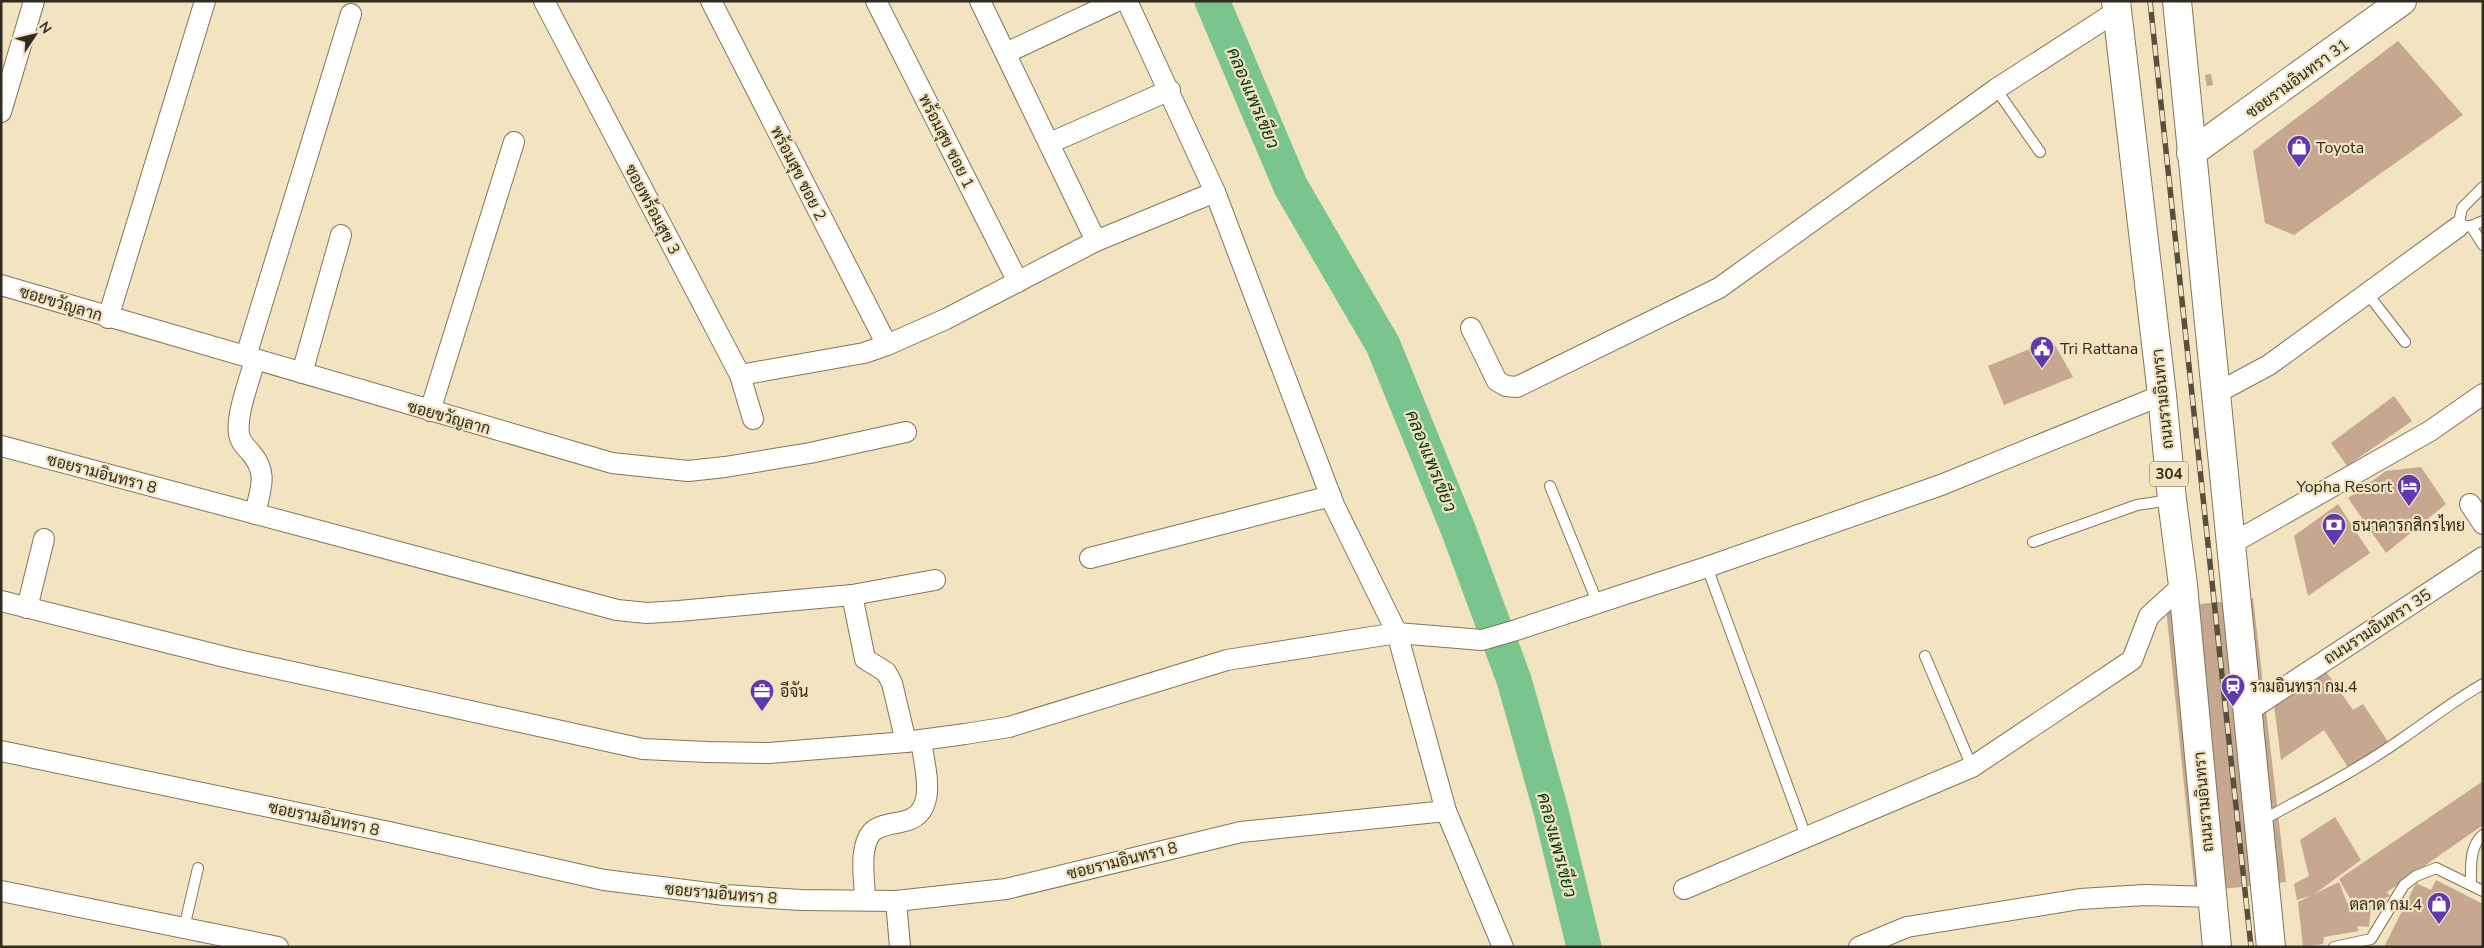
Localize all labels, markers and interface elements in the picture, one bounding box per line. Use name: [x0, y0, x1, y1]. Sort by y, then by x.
north arrow: [10, 10, 60, 60]
text: N: [34, 18, 56, 38]
street label: ซอยรามอินทรา 31: [2242, 34, 2354, 124]
water label: คลองแพรเขียว: [1221, 43, 1286, 152]
street label: พร้อมสุข ซอย 1: [913, 90, 979, 193]
street label: พร้อมสุข ซอย 2: [765, 122, 831, 225]
shop icon: Toyota: [2286, 134, 2312, 168]
place label: Toyota: [2316, 137, 2364, 159]
street label: ซอยพร้อมสุข 3: [619, 160, 685, 259]
street label: ซอยขวัญลาก: [17, 281, 105, 327]
public building icon: Tri Rattana: [2029, 335, 2055, 369]
place label: Tri Rattana: [2060, 338, 2138, 360]
street label: ถนนรามอินทรา: [2147, 348, 2179, 450]
street label: ซอยขวัญลาก: [405, 396, 493, 440]
water label: คลองแพรเขียว: [1400, 406, 1463, 516]
street label: ซอยรามอินทรา 8: [44, 449, 159, 499]
road number: 304: [2150, 462, 2188, 486]
hotel icon: Yopha Resort: [2396, 473, 2422, 507]
place label: Yopha Resort: [2295, 476, 2392, 498]
bank icon: ธนาคารกสิกรไทย: [2321, 512, 2347, 546]
place label: ธนาคารกสิกรไทย: [2352, 514, 2465, 537]
street label: ถนนรามอินทรา 35: [2320, 584, 2436, 670]
station icon: รามอินทรา กม.4: [2220, 673, 2246, 707]
place label: รามอินทรา กม.4: [2250, 676, 2358, 698]
office icon: อีจัน: [749, 678, 775, 712]
place label: อีจัน: [780, 680, 808, 703]
street label: ถนนรามอินทรา: [2189, 751, 2219, 853]
water label: คลองแพรเขียว: [1531, 790, 1584, 900]
street label: ซอยรามอินทรา 8: [266, 796, 381, 841]
street label: ซอยรามอินทรา 8: [1065, 837, 1180, 885]
street label: ซอยรามอินทรา 8: [664, 878, 778, 910]
shop icon: ตลาด กม.4: [2426, 891, 2452, 925]
place label: ตลาด กม.4: [2349, 894, 2422, 916]

